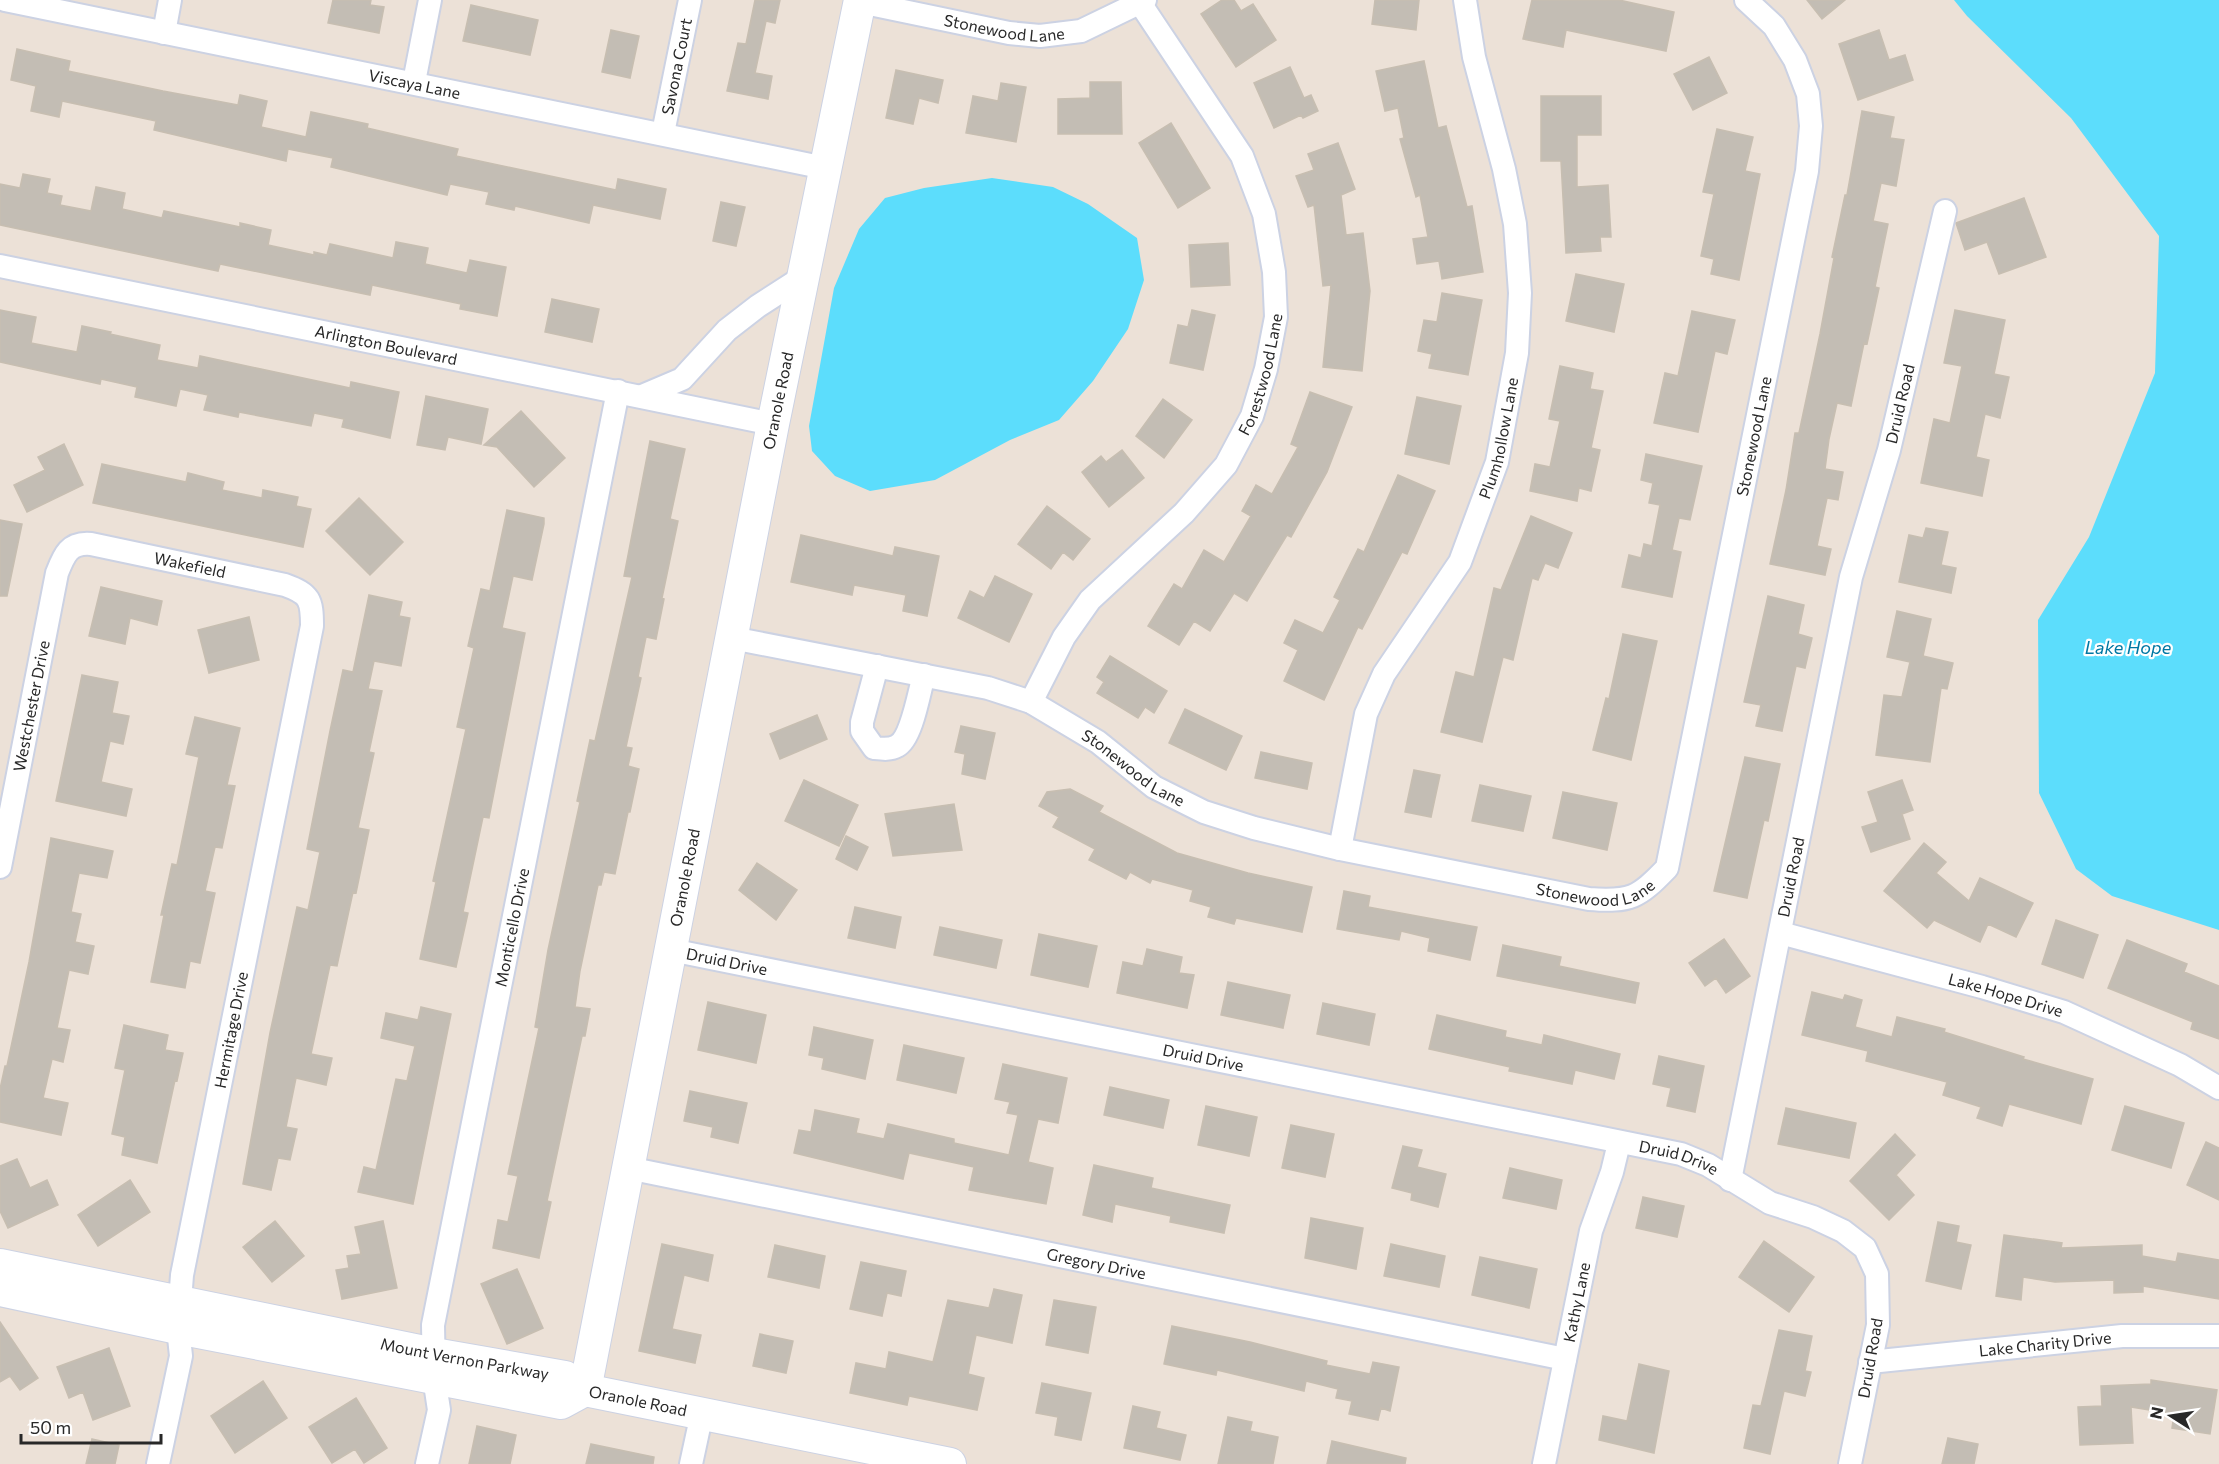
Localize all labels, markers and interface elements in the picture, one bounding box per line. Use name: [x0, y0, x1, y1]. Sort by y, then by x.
street label: Stonewood Lane: [942, 10, 1065, 45]
street label: Savona Court: [657, 16, 695, 116]
street label: Viscaya Lane: [367, 65, 462, 102]
street label: Forestwood Lane: [1234, 312, 1286, 438]
street label: Arlington Boulevard: [313, 321, 459, 368]
street label: Oranole Road: [758, 350, 797, 451]
street label: Druid Road: [1881, 362, 1918, 445]
street label: Stonewood Lane: [1732, 374, 1775, 498]
street label: Plumhollow Lane: [1474, 376, 1521, 501]
street label: Wakefield: [152, 548, 228, 581]
water label: Lake Hope: [2085, 636, 2172, 658]
street label: Westchester Drive: [9, 639, 53, 773]
street label: Stonewood Lane: [1079, 725, 1188, 810]
street label: Oranole Road: [665, 827, 703, 928]
street label: Druid Road: [1773, 835, 1808, 919]
street label: Monticello Drive: [490, 866, 532, 988]
street label: Stonewood Lane: [1535, 875, 1658, 909]
street label: Druid Drive: [685, 943, 769, 978]
street label: Lake Hope Drive: [1946, 968, 2065, 1020]
street label: Hermitage Drive: [210, 970, 251, 1090]
street label: Druid Drive: [1161, 1040, 1246, 1074]
street label: Druid Drive: [1638, 1136, 1722, 1178]
street label: Gregory Drive: [1045, 1244, 1148, 1282]
street label: Kathy Lane: [1559, 1260, 1593, 1344]
street label: Druid Road: [1853, 1316, 1886, 1399]
street label: Lake Charity Drive: [1978, 1327, 2112, 1360]
street label: Mount Vernon Parkway: [379, 1333, 550, 1383]
street label: Oranole Road: [588, 1381, 689, 1419]
north arrow: [2141, 1386, 2201, 1446]
text: N: [2145, 1405, 2166, 1421]
scale bar: [21, 1407, 160, 1445]
text: 50 m: [30, 1416, 71, 1438]

